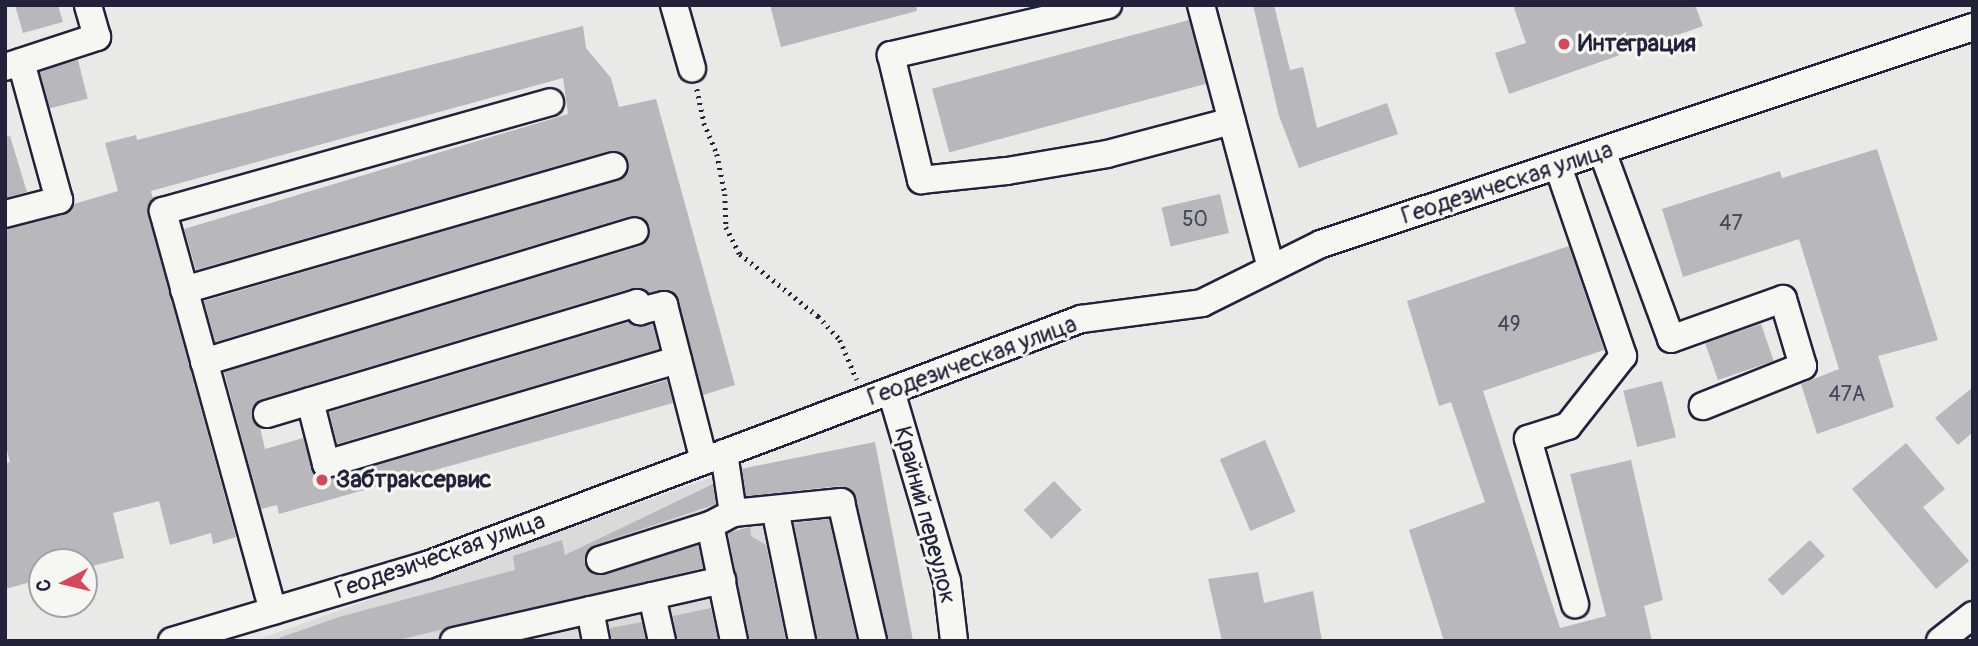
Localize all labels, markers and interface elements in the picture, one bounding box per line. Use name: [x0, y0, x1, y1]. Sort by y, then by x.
place label: Интеграция: [1578, 30, 1696, 58]
marker: Интеграция: [1556, 36, 1572, 52]
street label: Геодезическая улица: [1398, 135, 1616, 231]
house number: 50: [1182, 207, 1208, 233]
house number: 47: [1719, 211, 1743, 237]
street label: Геодезическая улица: [863, 310, 1081, 412]
house number: 49: [1498, 312, 1520, 338]
house number: 47А: [1829, 382, 1865, 408]
street label: Крайний переулок: [887, 423, 963, 607]
place label: Забтраксервис: [336, 466, 492, 494]
marker: Забтраксервис: [314, 472, 330, 488]
street label: Геодезическая улица: [331, 506, 549, 606]
north arrow: [28, 548, 98, 618]
text: С: [32, 578, 57, 593]

